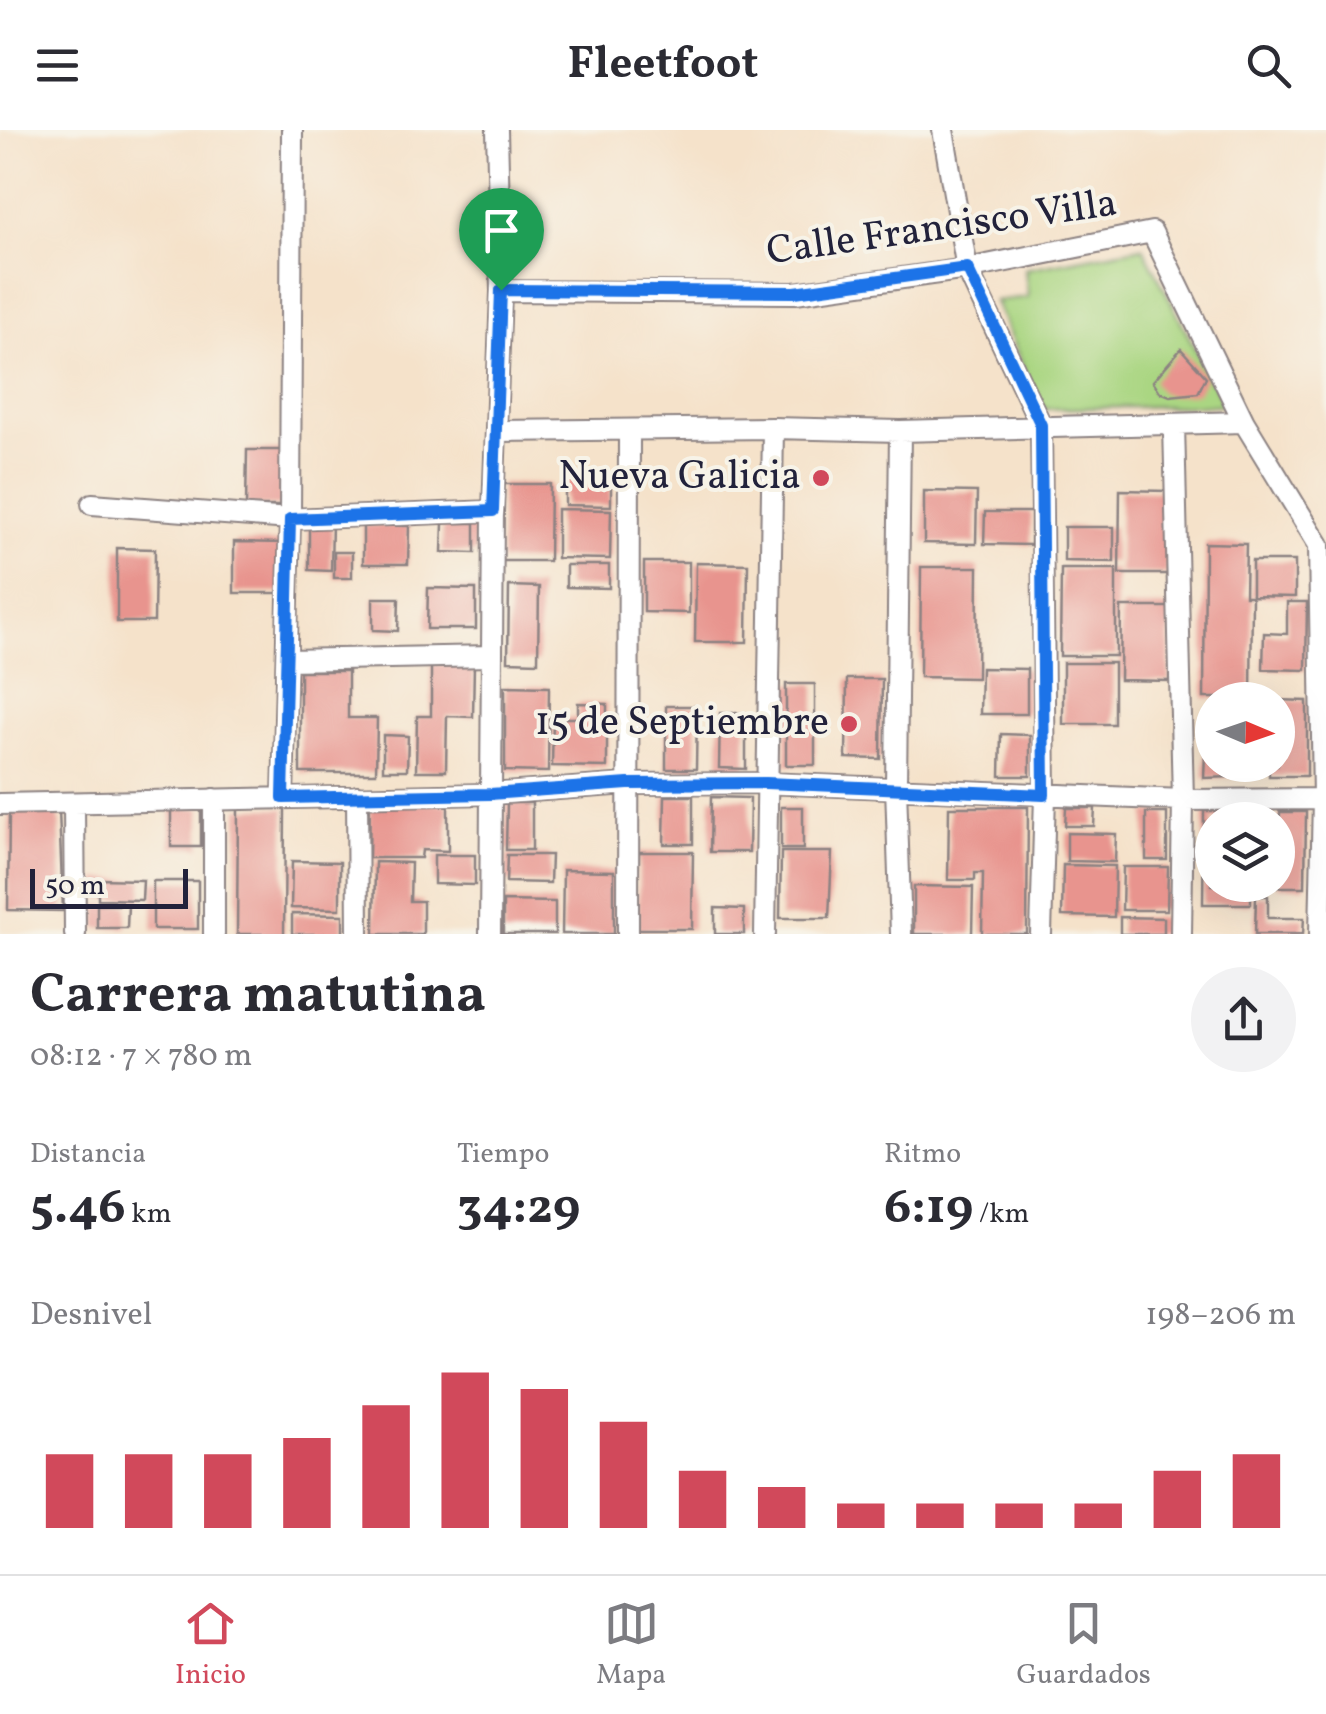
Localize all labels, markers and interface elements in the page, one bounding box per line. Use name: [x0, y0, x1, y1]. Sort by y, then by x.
text: Fleetfoot: [568, 34, 758, 97]
icon: menu: [30, 38, 85, 93]
icon: search: [1241, 38, 1296, 93]
street label: Calle Francisco Villa: [763, 177, 1121, 281]
pin: [459, 188, 544, 291]
icon: arrive: [474, 203, 529, 258]
place label: Nueva Galicia: [558, 450, 801, 506]
marker: Nueva Galicia: [810, 467, 832, 489]
north arrow: [1195, 682, 1295, 782]
map controls: [1195, 682, 1295, 902]
place label: 15 de Septiembre: [535, 696, 829, 752]
marker: 15 de Septiembre: [838, 713, 860, 735]
button: layers: [1195, 802, 1295, 902]
scale bar: [30, 864, 188, 908]
text: 50 m: [45, 867, 105, 906]
text: Carrera matutina: [30, 959, 486, 1035]
button: share: [1191, 967, 1296, 1072]
text: 08:12 · 7 × 780 m: [30, 1035, 252, 1079]
text: Distancia: [30, 1135, 146, 1174]
text: Tiempo: [457, 1135, 549, 1174]
text: Ritmo: [884, 1135, 961, 1174]
text: 5.46: [30, 1174, 126, 1244]
text: 34:29: [457, 1174, 580, 1244]
text: 6:19: [884, 1174, 973, 1244]
text: km: [126, 1195, 171, 1234]
text: /km: [973, 1195, 1029, 1234]
text: Desnivel: [30, 1294, 152, 1338]
text: 198–206 m: [1145, 1294, 1296, 1338]
tab: Inicio: [175, 1596, 246, 1695]
tab: Mapa: [596, 1596, 666, 1695]
tab: Guardados: [1017, 1596, 1151, 1695]

